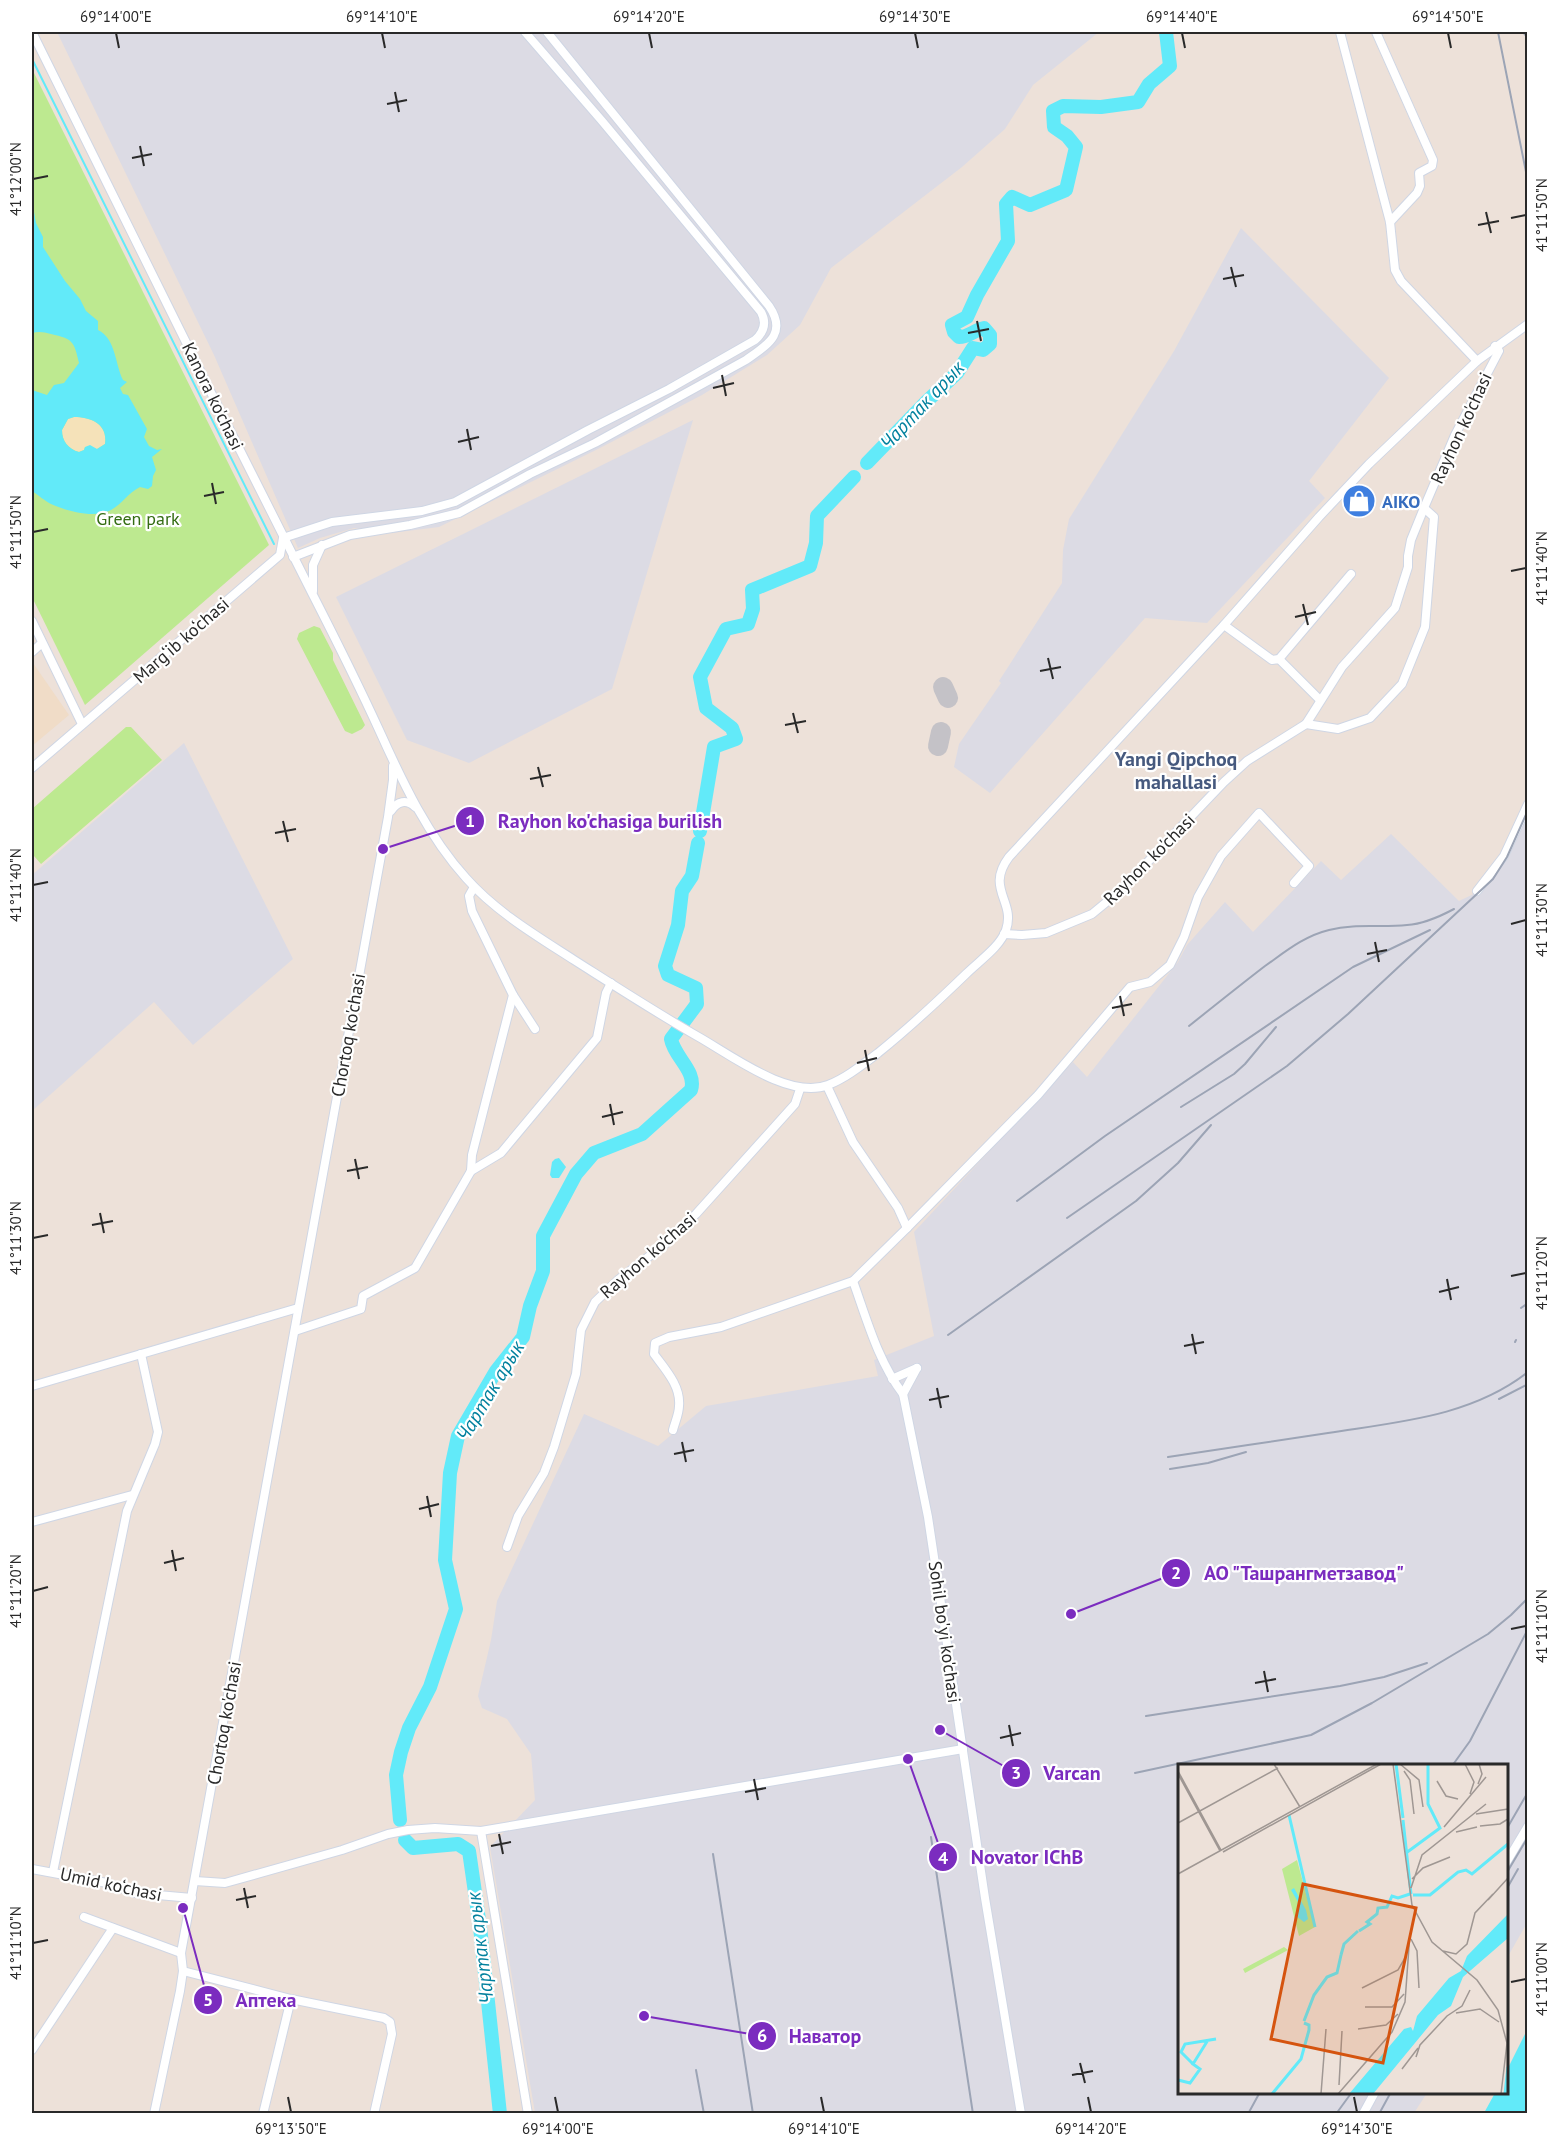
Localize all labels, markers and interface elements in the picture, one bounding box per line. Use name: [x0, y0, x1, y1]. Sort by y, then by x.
text: 69°14'00"E: [80, 7, 152, 26]
text: 69°14'10"E: [346, 7, 418, 26]
text: 69°14'20"E: [613, 7, 685, 26]
text: 69°14'30"E: [879, 7, 951, 26]
text: 69°14'40"E: [1146, 7, 1218, 26]
text: 69°14'50"E: [1412, 7, 1484, 26]
text: 41°12'00"N: [6, 142, 25, 216]
text: 41°11'50"N: [1532, 178, 1551, 252]
street label: Kanora ko'chasi: [177, 338, 249, 454]
water label: Чартак арык: [874, 354, 970, 455]
street label: Rayhon ko'chasi: [1425, 369, 1497, 487]
shop icon: AIKO: [1341, 483, 1377, 519]
place label: AIKO: [1382, 490, 1420, 513]
text: 41°11'50"N: [6, 495, 25, 569]
park label: Green park: [96, 507, 180, 530]
text: 41°11'40"N: [1532, 531, 1551, 605]
street label: Marg‘ib ko‘chasi: [128, 592, 234, 688]
district label: Yangi Qipchoq mahallasi: [1114, 746, 1237, 795]
callout: Rayhon ko'chasiga burilish: [455, 802, 734, 840]
text: Rayhon ko'chasiga burilish: [498, 808, 722, 834]
street label: Rayhon ko'chasi: [1098, 808, 1200, 910]
text: 1: [465, 809, 475, 832]
text: 41°11'40"N: [6, 848, 25, 922]
text: 41°11'30"N: [1532, 883, 1551, 957]
street label: Chortoq ko'chasi: [326, 971, 370, 1099]
text: 41°11'30"N: [6, 1201, 25, 1275]
street label: Rayhon ko'chasi: [595, 1207, 701, 1303]
text: 41°11'20"N: [1532, 1236, 1551, 1310]
water label: Чартак арык: [450, 1335, 530, 1446]
text: 41°11'20"N: [6, 1554, 25, 1628]
callout: АО "Ташрангметзавод": [1161, 1554, 1417, 1592]
street label: Sohil bo'yi ko'chasi: [924, 1559, 966, 1705]
text: АО "Ташрангметзавод": [1204, 1560, 1404, 1586]
text: 2: [1171, 1561, 1181, 1584]
text: 41°11'10"N: [1532, 1589, 1551, 1663]
street label: Chortoq ko'chasi: [202, 1659, 246, 1787]
callout: Varcan: [1001, 1754, 1112, 1792]
text: Varcan: [1042, 1760, 1101, 1786]
text: 3: [1011, 1761, 1021, 1784]
inset map: [1178, 1764, 1508, 2094]
callout: Novator IChB: [928, 1838, 1095, 1876]
text: Novator IChB: [971, 1844, 1083, 1870]
text: 4: [938, 1846, 948, 1869]
street label: Umid ko‘chasi: [58, 1862, 164, 1906]
water label: Чартак арык: [460, 1890, 500, 2005]
text: 41°11'10"N: [6, 1906, 25, 1980]
text: 41°11'00"N: [1532, 1942, 1551, 2016]
callout: Аптека: [193, 1981, 308, 2019]
text: Аптека: [236, 1987, 296, 2013]
text: 5: [203, 1988, 213, 2011]
callout: Наватор: [747, 2017, 874, 2055]
text: Наватор: [789, 2023, 862, 2049]
text: 6: [757, 2024, 767, 2047]
text: 69°13'50"E: [255, 2119, 327, 2138]
text: 69°14'00"E: [522, 2119, 594, 2138]
text: 69°14'10"E: [788, 2119, 860, 2138]
text: 69°14'20"E: [1055, 2119, 1127, 2138]
text: 69°14'30"E: [1321, 2119, 1393, 2138]

